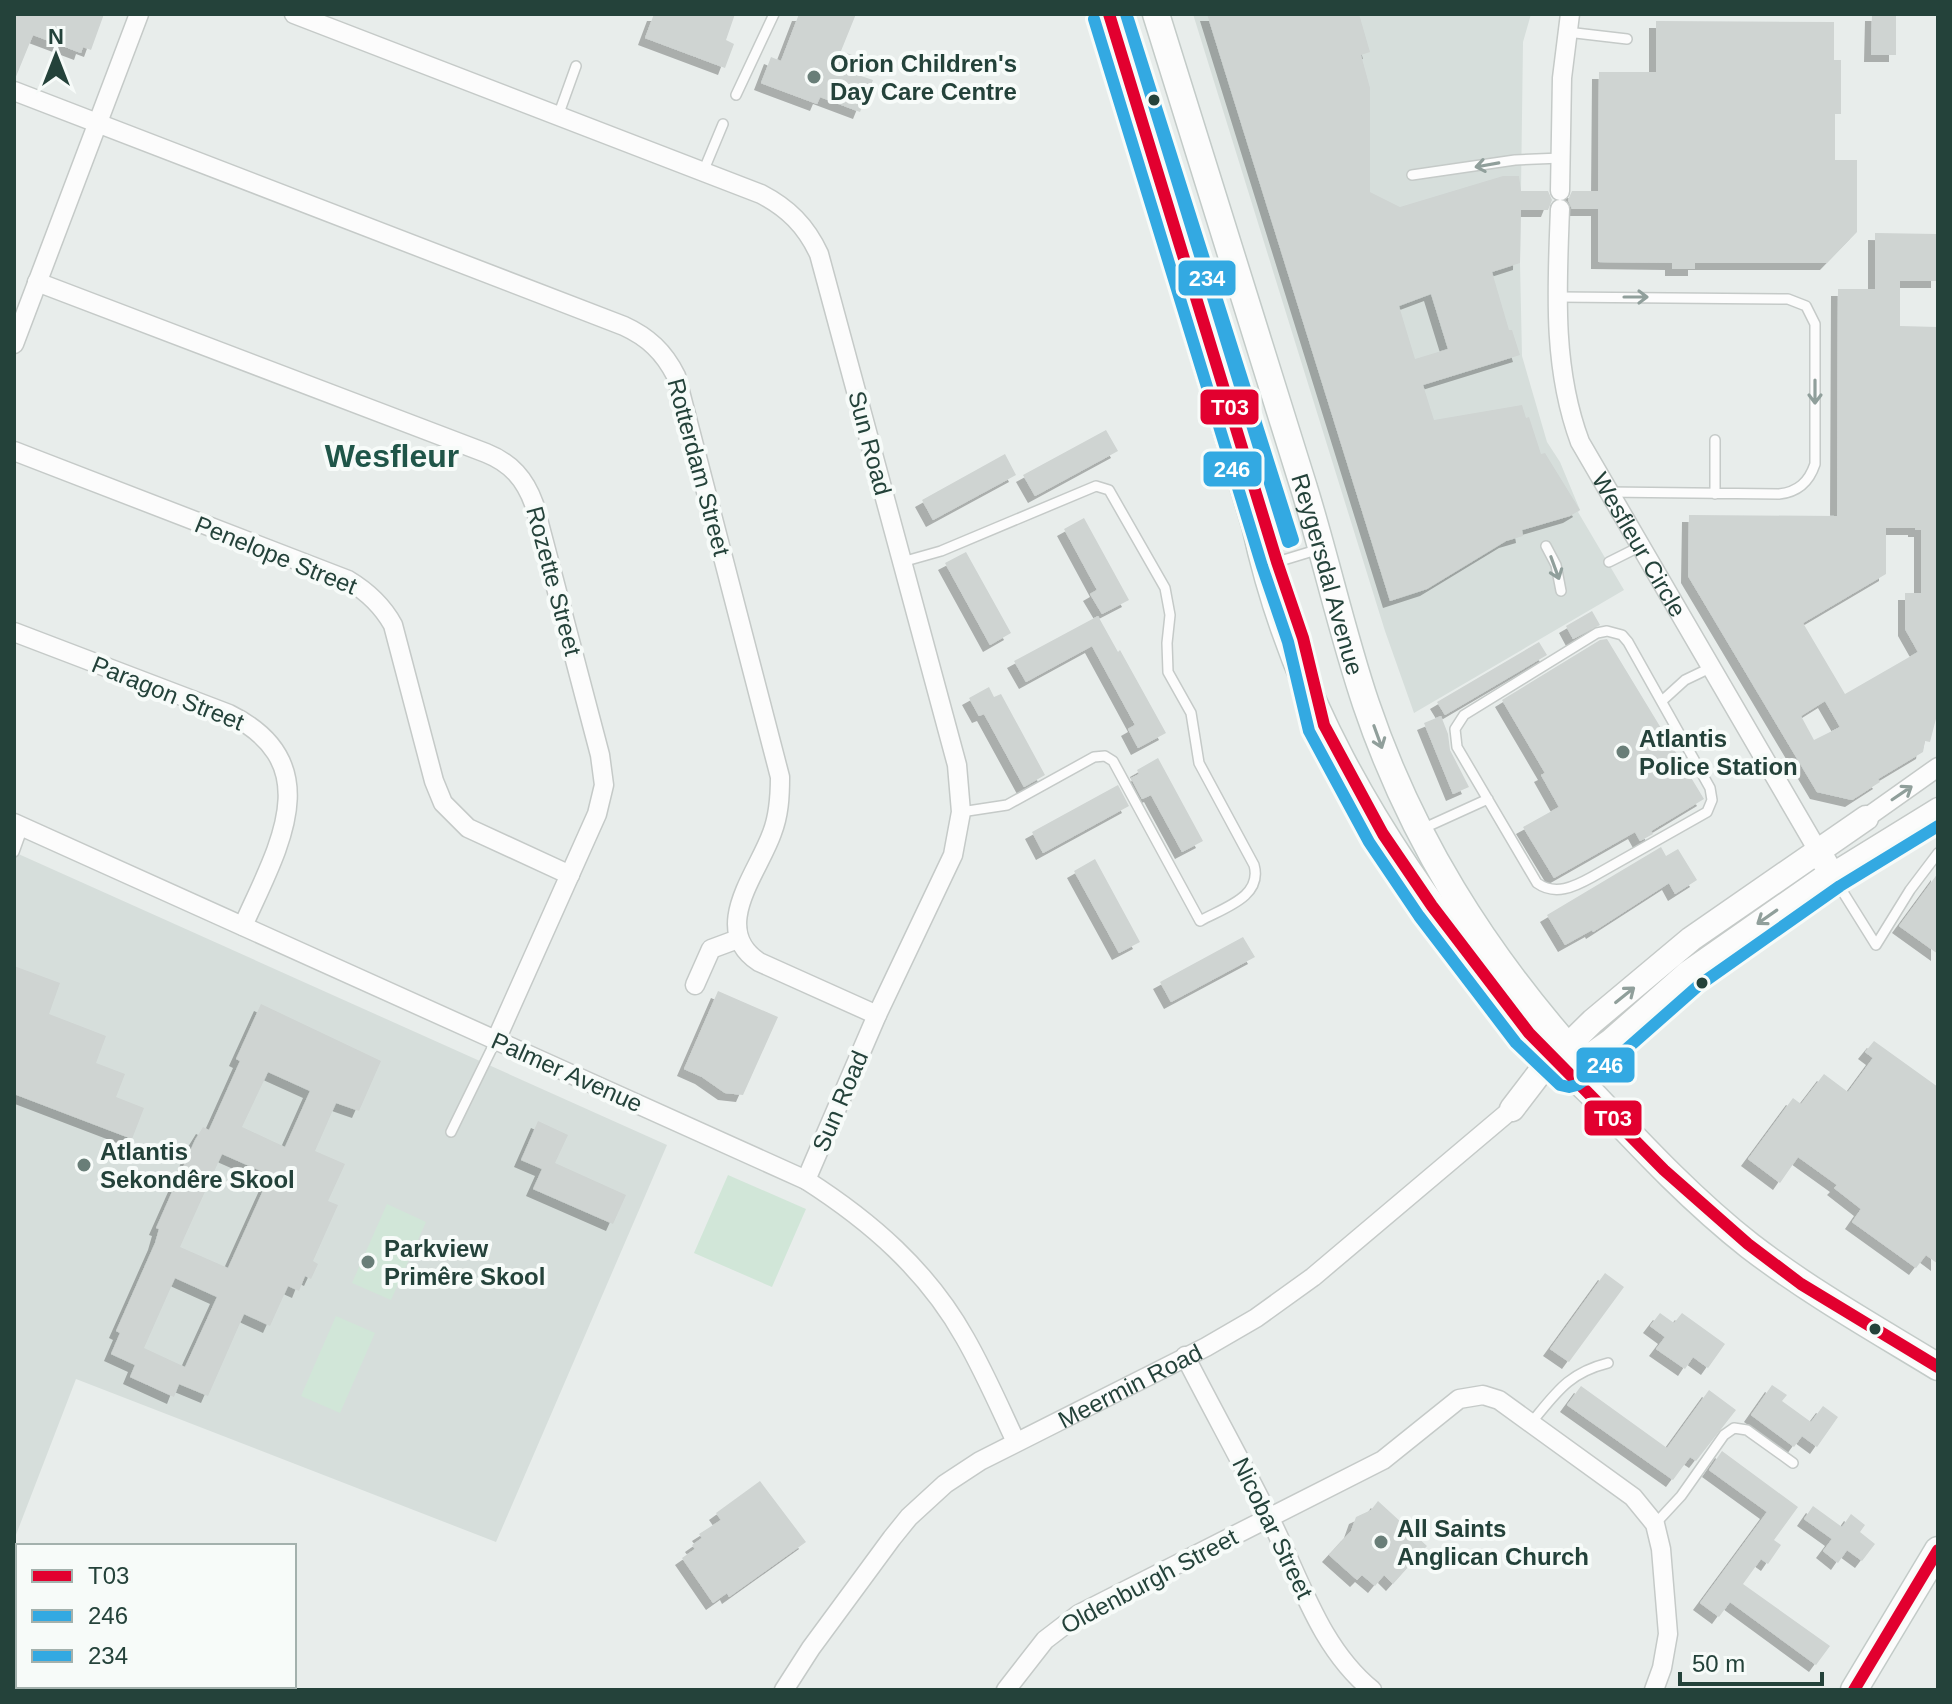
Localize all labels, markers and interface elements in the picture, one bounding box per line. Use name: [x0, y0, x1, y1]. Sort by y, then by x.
north arrow: [16, 16, 96, 96]
text: N: [48, 24, 64, 49]
place label: Orion Children's Day Care Centre: [830, 50, 1017, 105]
marker: Orion Children's Day Care Centre: [805, 68, 823, 86]
unlabelled marker: [1146, 92, 1162, 108]
one-way arrow: [1475, 158, 1500, 173]
line badge: 234: [1177, 259, 1237, 297]
text: 234: [1189, 266, 1226, 291]
one-way arrow: [1622, 290, 1649, 305]
street label: Rotterdam Street: [662, 375, 736, 559]
one-way arrow: [1807, 378, 1823, 405]
street label: Sun Road: [843, 388, 897, 498]
line badge: T03: [1199, 388, 1260, 426]
text: T03: [1211, 395, 1249, 420]
district label: Wesfleur: [325, 438, 459, 474]
line badge: 246: [1202, 450, 1263, 488]
text: 246: [1214, 457, 1250, 482]
street label: Wesfleur Circle: [1587, 467, 1692, 621]
street label: Reygersdal Avenue: [1287, 470, 1369, 678]
street label: Rozette Street: [521, 503, 587, 659]
street label: Penelope Street: [191, 510, 361, 600]
one-way arrow: [1549, 555, 1564, 580]
street label: Paragon Street: [88, 650, 248, 736]
one-way arrow: [1372, 724, 1386, 749]
place label: Atlantis Police Station: [1639, 725, 1798, 780]
marker: Atlantis Police Station: [1614, 743, 1632, 761]
one-way arrow: [1891, 785, 1913, 801]
one-way arrow: [1757, 908, 1778, 925]
unlabelled marker: [1694, 975, 1710, 991]
one-way arrow: [1614, 986, 1635, 1003]
street label: Palmer Avenue: [487, 1027, 647, 1117]
line badge: 246: [1575, 1046, 1636, 1084]
street label: Sun Road: [807, 1047, 873, 1155]
text: 246: [1587, 1053, 1623, 1078]
line badge: T03: [1583, 1099, 1643, 1137]
text: T03: [1594, 1106, 1632, 1131]
place label: Atlantis Sekondêre Skool: [100, 1138, 295, 1193]
marker: Atlantis Sekondêre Skool: [75, 1156, 93, 1174]
place label: Parkview Primêre Skool: [384, 1235, 545, 1290]
marker: Parkview Primêre Skool: [359, 1253, 377, 1271]
unlabelled marker: [1867, 1321, 1883, 1337]
street label: Meermin Road: [1053, 1338, 1206, 1433]
street label: Nicobar Street: [1227, 1453, 1319, 1603]
place label: All Saints Anglican Church: [1397, 1515, 1589, 1570]
street label: Oldenburgh Street: [1056, 1523, 1242, 1639]
marker: All Saints Anglican Church: [1372, 1533, 1390, 1551]
legend: [16, 1544, 296, 1688]
text: T03: [88, 1562, 129, 1589]
text: 246: [88, 1602, 128, 1629]
scale bar: [1680, 1636, 1822, 1686]
text: 234: [88, 1642, 128, 1669]
text: 50 m: [1692, 1650, 1745, 1677]

